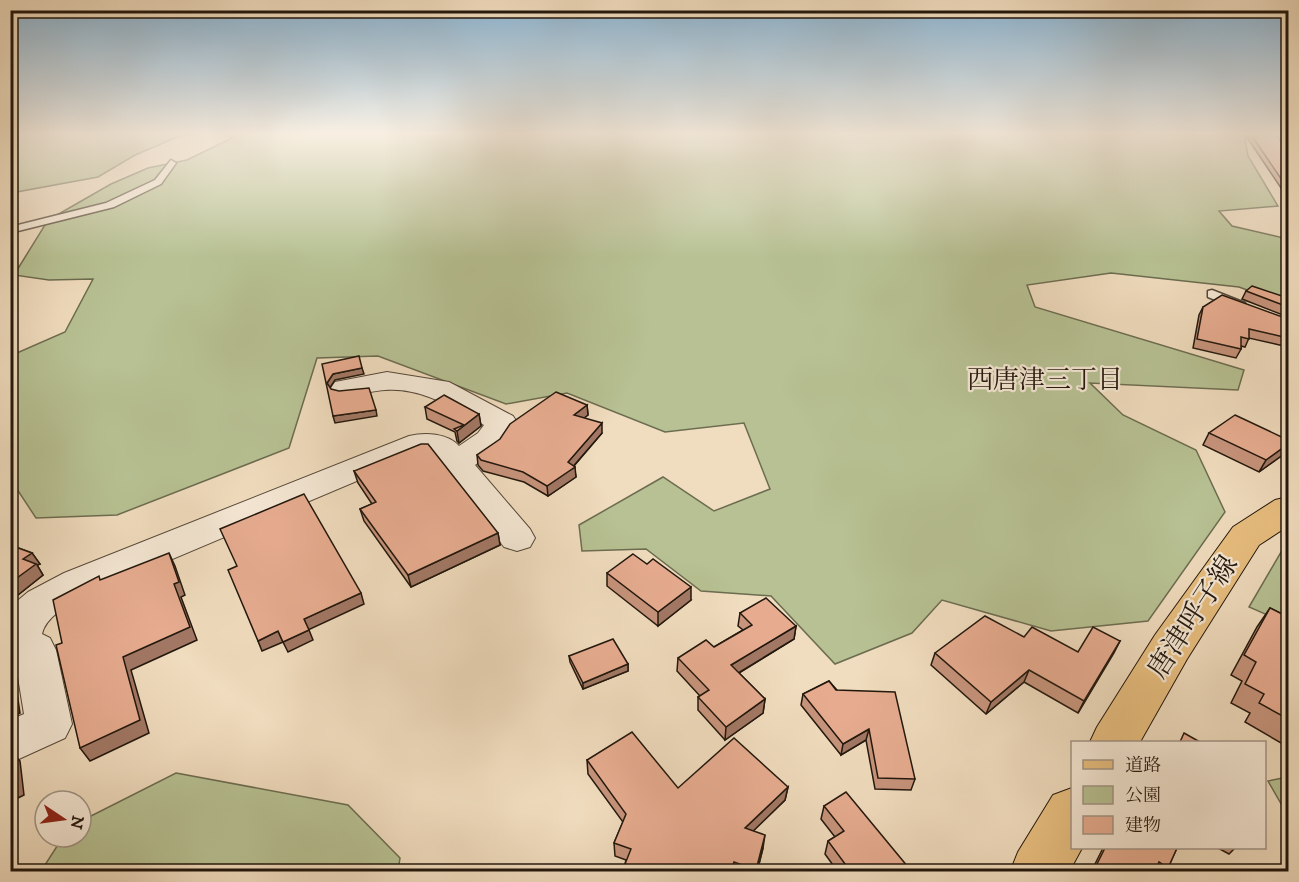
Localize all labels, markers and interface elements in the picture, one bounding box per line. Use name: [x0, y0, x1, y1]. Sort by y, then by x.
district label: 西唐津三丁目: [967, 364, 1123, 397]
street label: 唐津呼子線: [1140, 549, 1246, 685]
legend: [1071, 741, 1266, 849]
text: 道路: [1125, 755, 1161, 777]
text: 公園: [1125, 785, 1161, 807]
north arrow: [33, 789, 93, 849]
text: N: [65, 813, 88, 831]
text: 建物: [1125, 815, 1161, 837]

